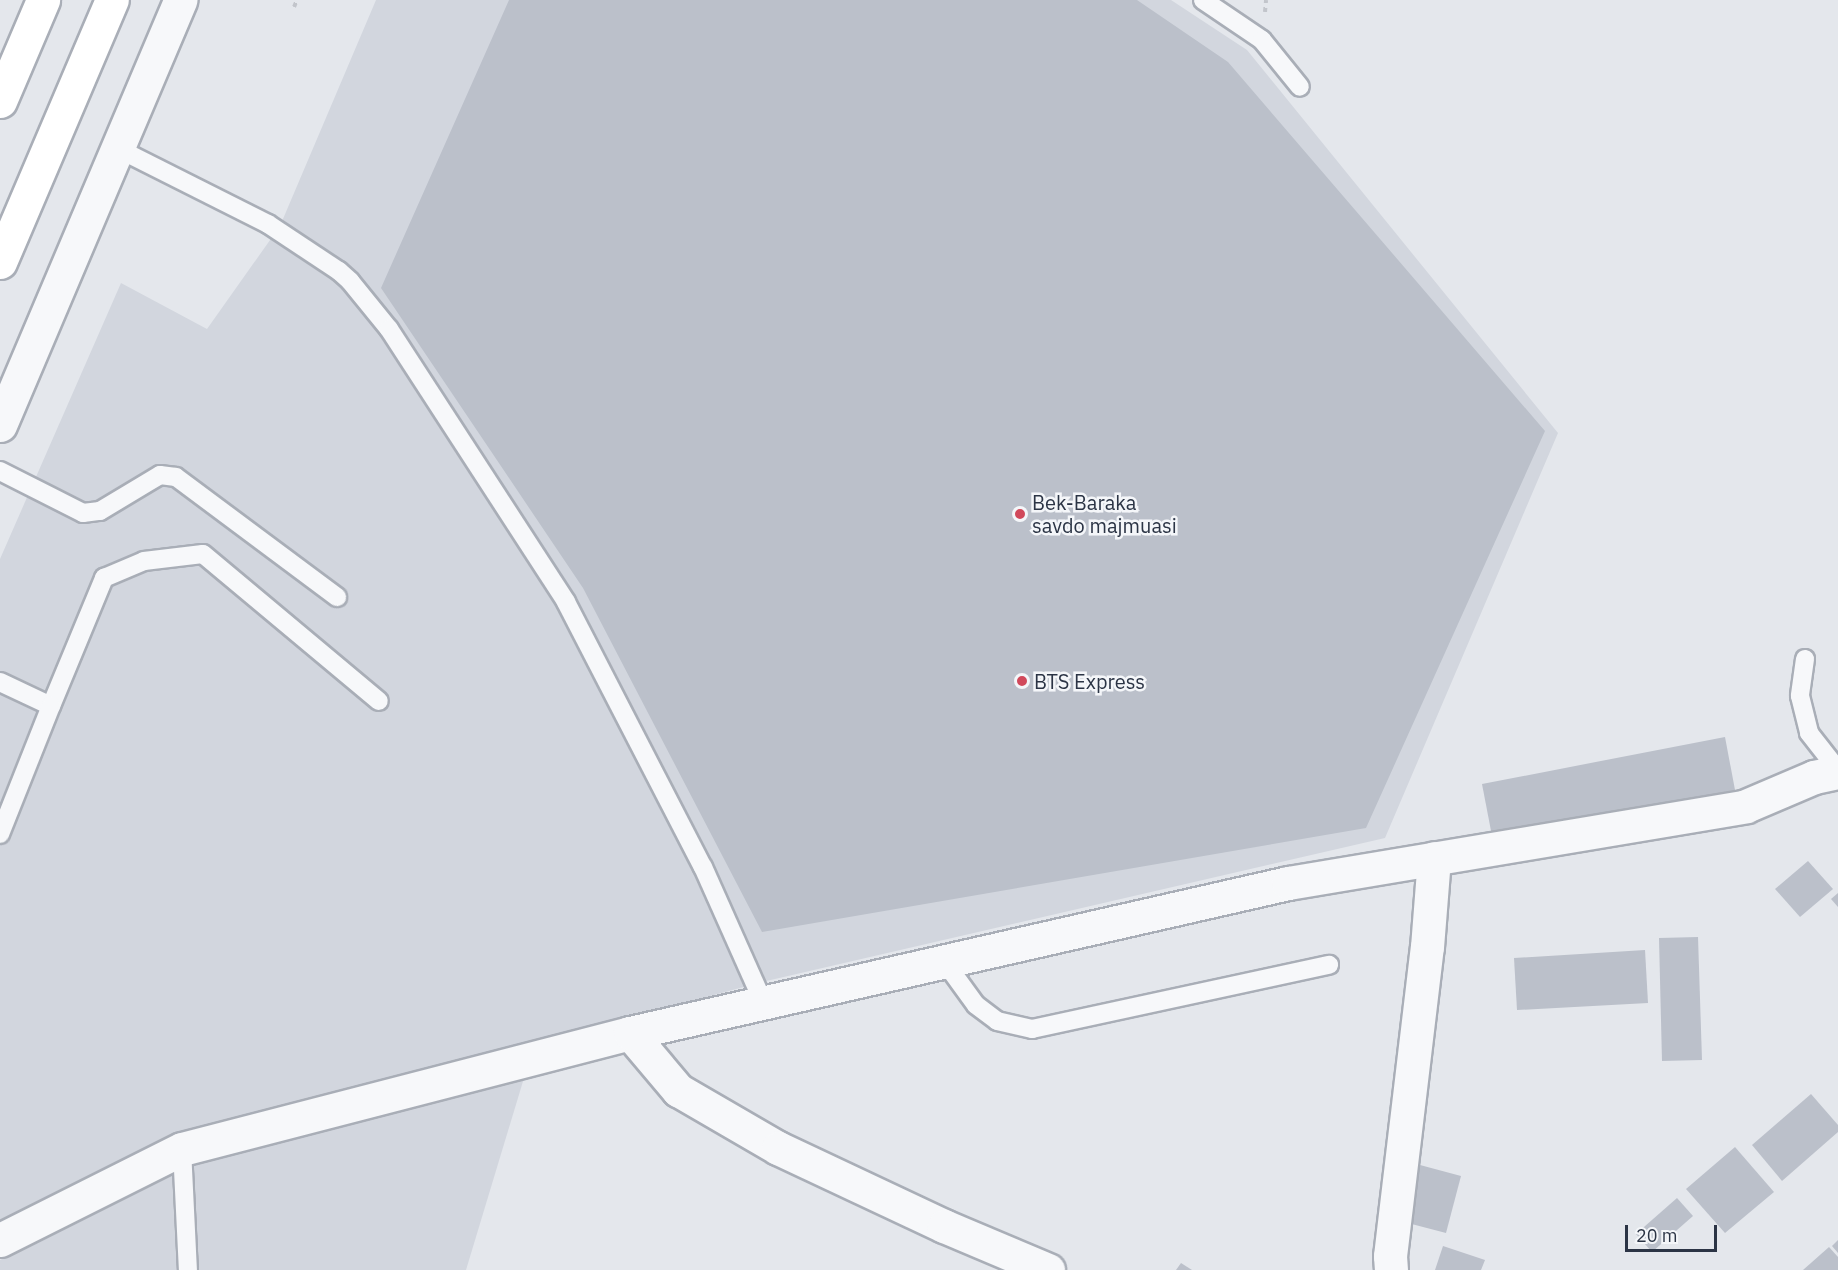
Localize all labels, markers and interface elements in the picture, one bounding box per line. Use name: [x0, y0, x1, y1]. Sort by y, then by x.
place label: Bek-Baraka savdo majmuasi: [1032, 490, 1177, 537]
marker: Bek-Baraka savdo majmuasi: [1013, 507, 1027, 521]
place label: BTS Express: [1034, 669, 1145, 693]
marker: BTS Express: [1015, 674, 1029, 688]
scale bar: [1628, 1213, 1720, 1251]
text: 20 m: [1636, 1224, 1678, 1247]

